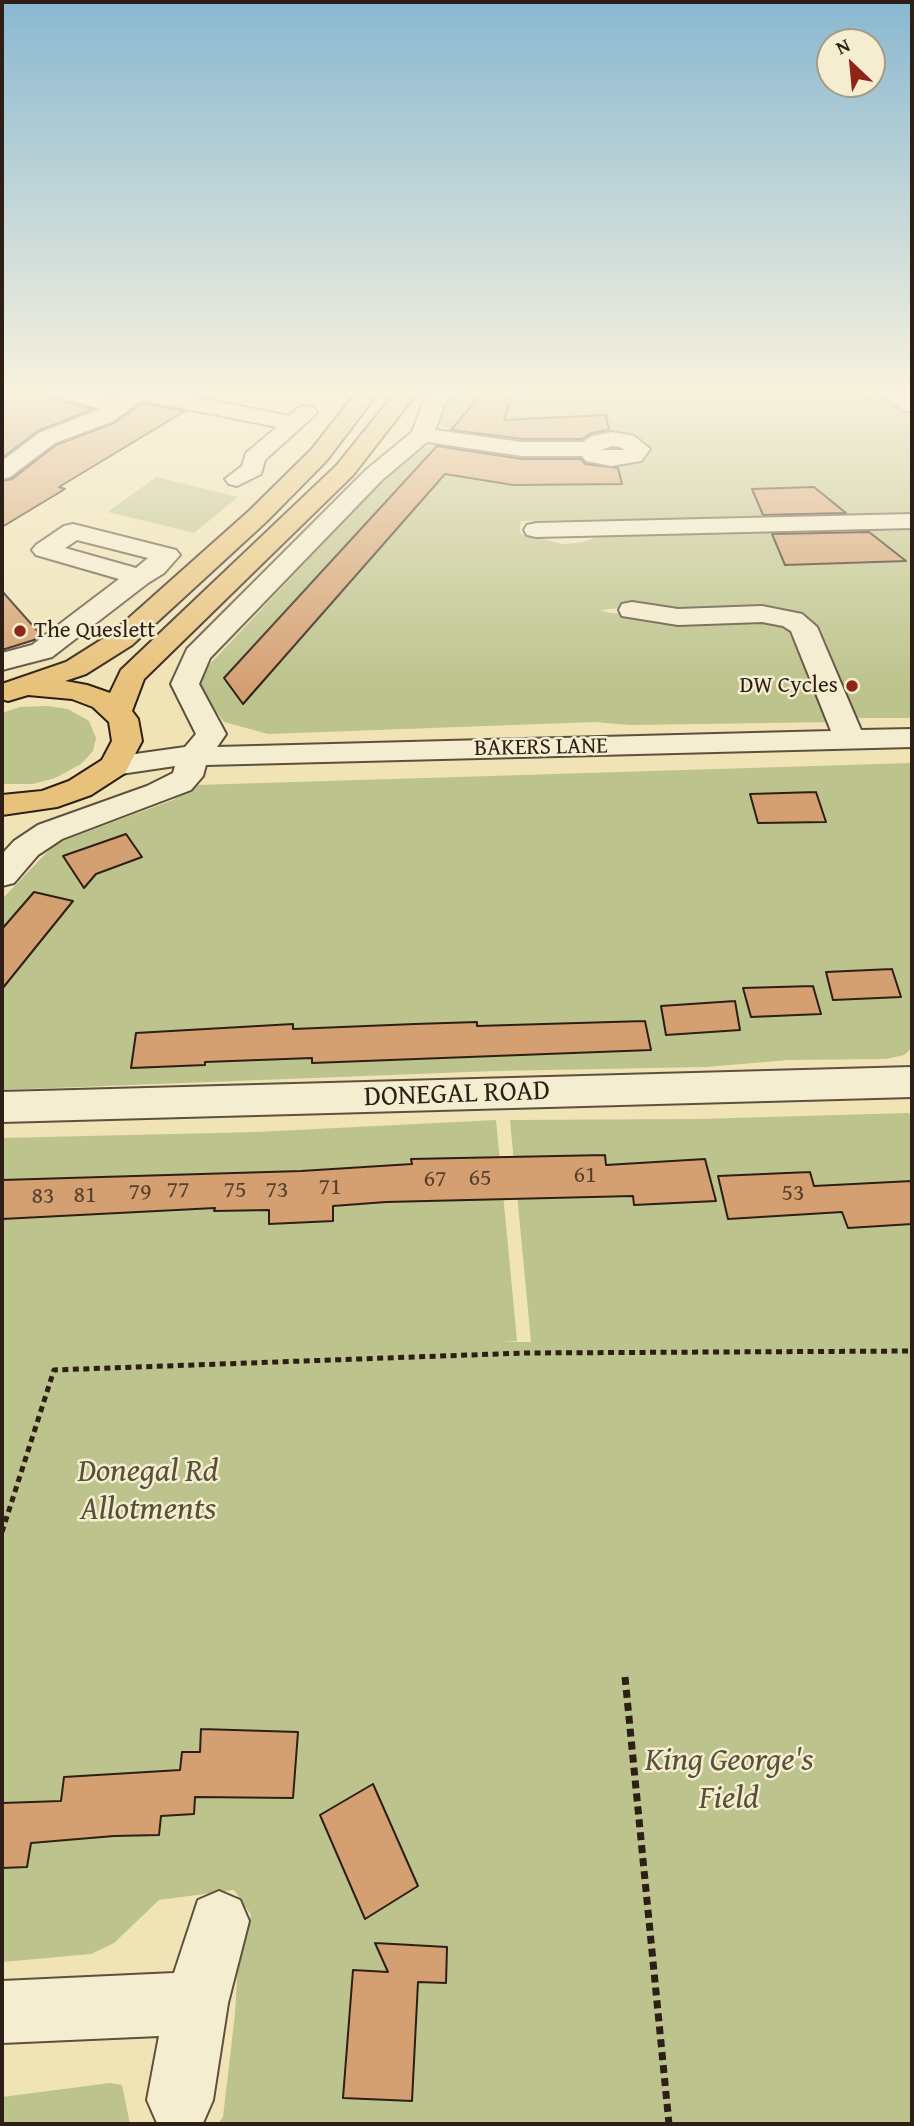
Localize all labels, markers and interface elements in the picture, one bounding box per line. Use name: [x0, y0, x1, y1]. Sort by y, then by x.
north arrow: [816, 28, 886, 98]
text: N: [831, 31, 855, 61]
place label: The Queslett: [34, 617, 155, 645]
marker: The Queslett: [12, 623, 28, 639]
place label: DW Cycles: [739, 672, 838, 700]
marker: DW Cycles: [844, 678, 860, 694]
street label: BAKERS LANE: [474, 733, 608, 763]
street label: DONEGAL ROAD: [363, 1075, 551, 1115]
house number: 61: [573, 1162, 597, 1190]
house number: 65: [468, 1165, 492, 1193]
house number: 67: [423, 1166, 447, 1194]
house number: 71: [318, 1174, 342, 1202]
house number: 77: [166, 1177, 190, 1205]
house number: 75: [223, 1177, 247, 1205]
house number: 73: [265, 1177, 289, 1205]
house number: 79: [128, 1179, 152, 1207]
house number: 53: [781, 1180, 805, 1208]
house number: 81: [73, 1182, 97, 1210]
house number: 83: [31, 1183, 55, 1211]
park label: Donegal Rd Allotments: [77, 1453, 219, 1531]
park label: King George's Field: [645, 1742, 813, 1820]

